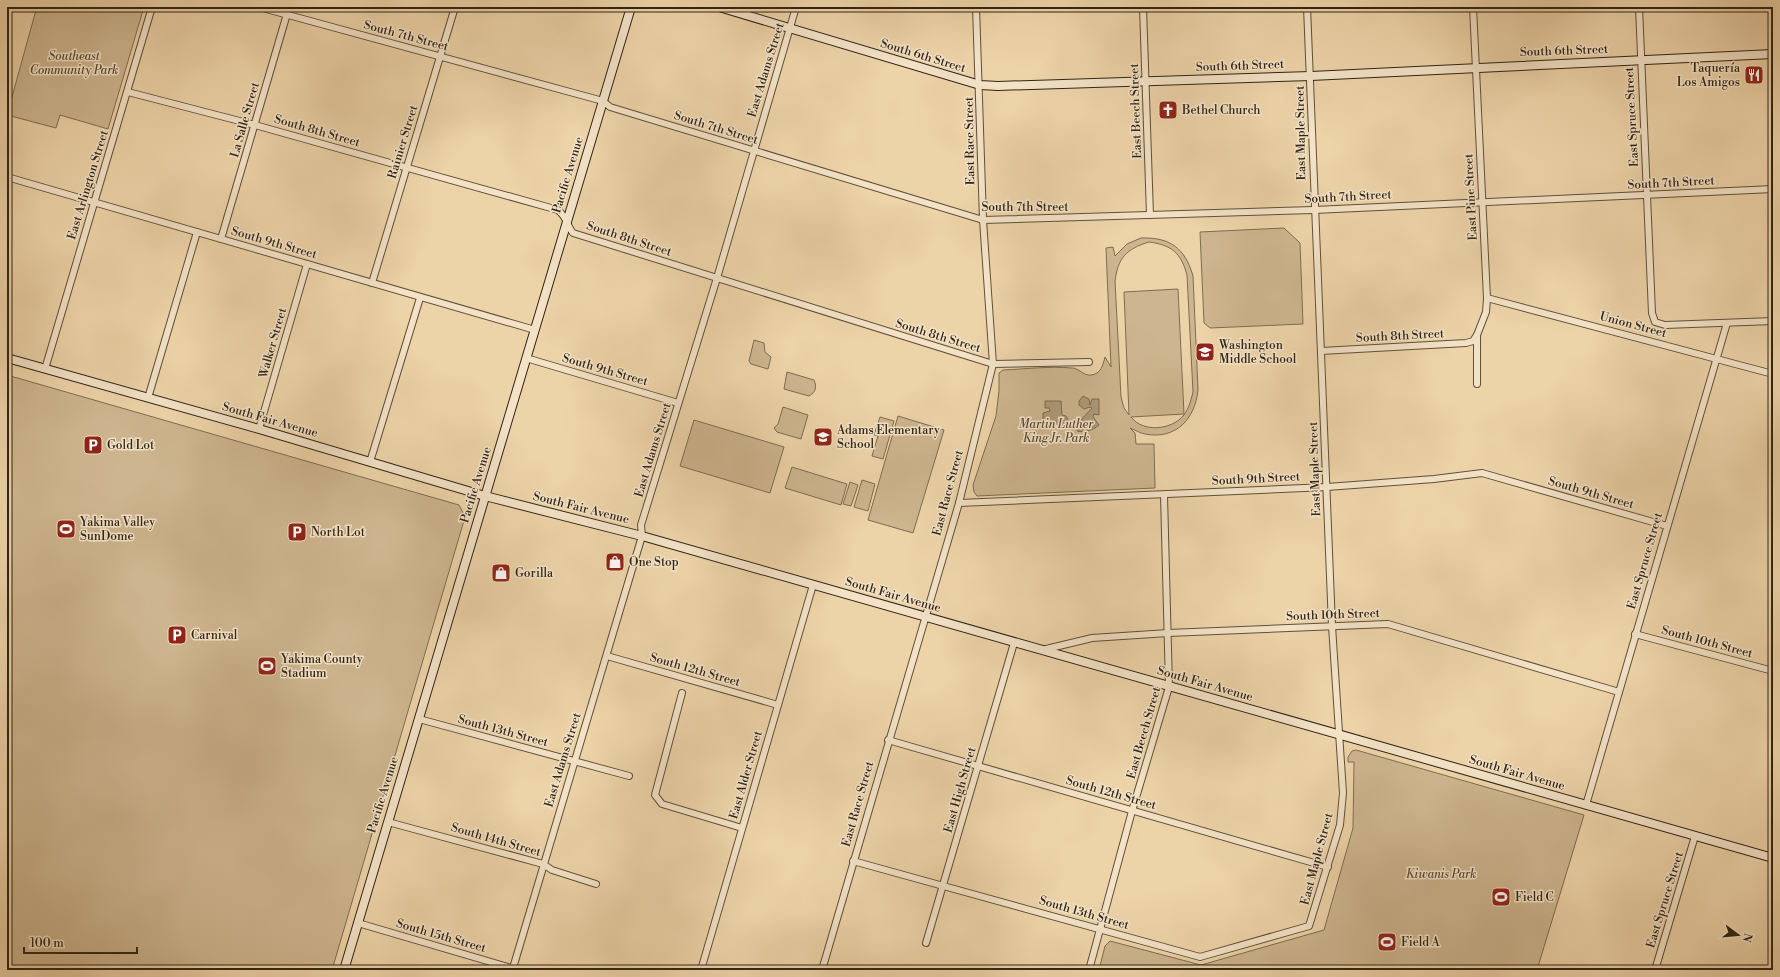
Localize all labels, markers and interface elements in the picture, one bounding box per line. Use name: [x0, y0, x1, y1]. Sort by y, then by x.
street label: South 7th Street: [362, 17, 451, 55]
street label: East Adams Street: [744, 20, 788, 119]
street label: South 6th Street: [879, 36, 968, 76]
street label: South 6th Street: [1520, 42, 1609, 60]
park label: Southeast Community Park: [30, 49, 118, 78]
street label: South 6th Street: [1196, 57, 1285, 75]
place label: Taquería Los Amigos: [1677, 61, 1741, 90]
street label: East Beech Street: [1127, 62, 1145, 159]
restaurant icon: Taquería Los Amigos: [1743, 64, 1765, 86]
street label: East Spruce Street: [1622, 66, 1642, 167]
street label: La Salle Street: [227, 80, 263, 159]
street label: East Maple Street: [1293, 85, 1309, 180]
street label: East Race Street: [962, 96, 978, 185]
church icon: Bethel Church: [1157, 99, 1179, 121]
street label: Rainier Street: [385, 103, 422, 181]
place label: Bethel Church: [1181, 103, 1261, 118]
street label: South 7th Street: [672, 108, 761, 148]
street label: South 8th Street: [272, 112, 362, 151]
street label: East Arlington Street: [64, 128, 112, 242]
street label: Pacific Avenue: [549, 135, 587, 215]
street label: East Pine Street: [1461, 152, 1481, 241]
street label: South 7th Street: [1627, 173, 1716, 193]
street label: South 7th Street: [1304, 187, 1393, 207]
street label: South 7th Street: [981, 200, 1069, 215]
street label: South 8th Street: [585, 218, 674, 260]
street label: South 9th Street: [229, 224, 319, 263]
street label: Walker Street: [256, 306, 290, 381]
street label: Union Street: [1598, 309, 1669, 341]
street label: South 8th Street: [894, 316, 983, 356]
street label: South 8th Street: [1355, 326, 1445, 346]
place label: Washington Middle School: [1218, 338, 1297, 367]
school or university icon: Washington Middle School: [1194, 341, 1216, 363]
street label: South 9th Street: [560, 351, 650, 390]
street label: South Fair Avenue: [220, 399, 320, 441]
street label: East Adams Street: [631, 400, 675, 499]
park label: Martin Luther King Jr. Park: [1019, 417, 1094, 446]
street label: East Maple Street: [1306, 421, 1324, 517]
place label: Adams Elementary School: [836, 423, 940, 452]
school or university icon: Adams Elementary School: [812, 426, 834, 448]
parking icon: Gold Lot: [82, 434, 104, 456]
place label: Gold Lot: [107, 438, 155, 453]
street label: Pacific Avenue: [457, 445, 495, 525]
street label: East Race Street: [929, 448, 967, 538]
street label: South 9th Street: [1211, 469, 1301, 489]
street label: South 9th Street: [1546, 474, 1636, 513]
street label: South Fair Avenue: [531, 489, 631, 527]
street label: East Spruce Street: [1624, 510, 1666, 611]
place label: Yakima Valley SunDome: [79, 515, 155, 544]
sports icon: Yakima Valley SunDome: [55, 518, 77, 540]
parking icon: North Lot: [286, 521, 308, 543]
place label: North Lot: [311, 525, 366, 540]
shop icon: One Stop: [604, 551, 626, 573]
place label: One Stop: [629, 555, 679, 570]
shop icon: Gorilla: [490, 562, 512, 584]
place label: Gorilla: [515, 566, 554, 581]
street label: South Fair Avenue: [843, 574, 943, 616]
street label: South 10th Street: [1286, 606, 1381, 624]
street label: South 10th Street: [1660, 623, 1755, 662]
parking icon: Carnival: [166, 624, 188, 646]
place label: Carnival: [191, 628, 238, 643]
street label: South 12th Street: [648, 650, 743, 690]
place label: Yakima County Stadium: [280, 652, 363, 681]
sports icon: Yakima County Stadium: [256, 655, 278, 677]
street label: South Fair Avenue: [1155, 663, 1255, 705]
street label: East Beech Street: [1124, 684, 1165, 781]
street label: East Adams Street: [541, 710, 585, 809]
street label: South 13th Street: [456, 712, 551, 750]
street label: East Alder Street: [726, 728, 766, 821]
street label: East High Street: [941, 745, 980, 835]
street label: South Fair Avenue: [1467, 752, 1567, 794]
street label: Pacific Avenue: [364, 755, 402, 835]
street label: East Race Street: [839, 759, 878, 848]
street label: South 12th Street: [1064, 773, 1159, 813]
street label: East Maple Street: [1297, 811, 1337, 907]
street label: South 14th Street: [449, 820, 543, 860]
street label: East Spruce Street: [1643, 849, 1687, 950]
park label: Kiwanis Park: [1406, 867, 1476, 882]
sports icon: Field C: [1490, 886, 1512, 908]
place label: Field C: [1515, 890, 1554, 905]
street label: South 13th Street: [1037, 893, 1131, 933]
north arrow: [1718, 915, 1758, 955]
street label: South 15th Street: [394, 916, 488, 956]
scale bar: [24, 929, 137, 955]
sports icon: Field A: [1376, 931, 1398, 953]
text: N: [1739, 931, 1755, 944]
place label: Field A: [1401, 935, 1441, 950]
text: 100 m: [30, 936, 64, 951]

